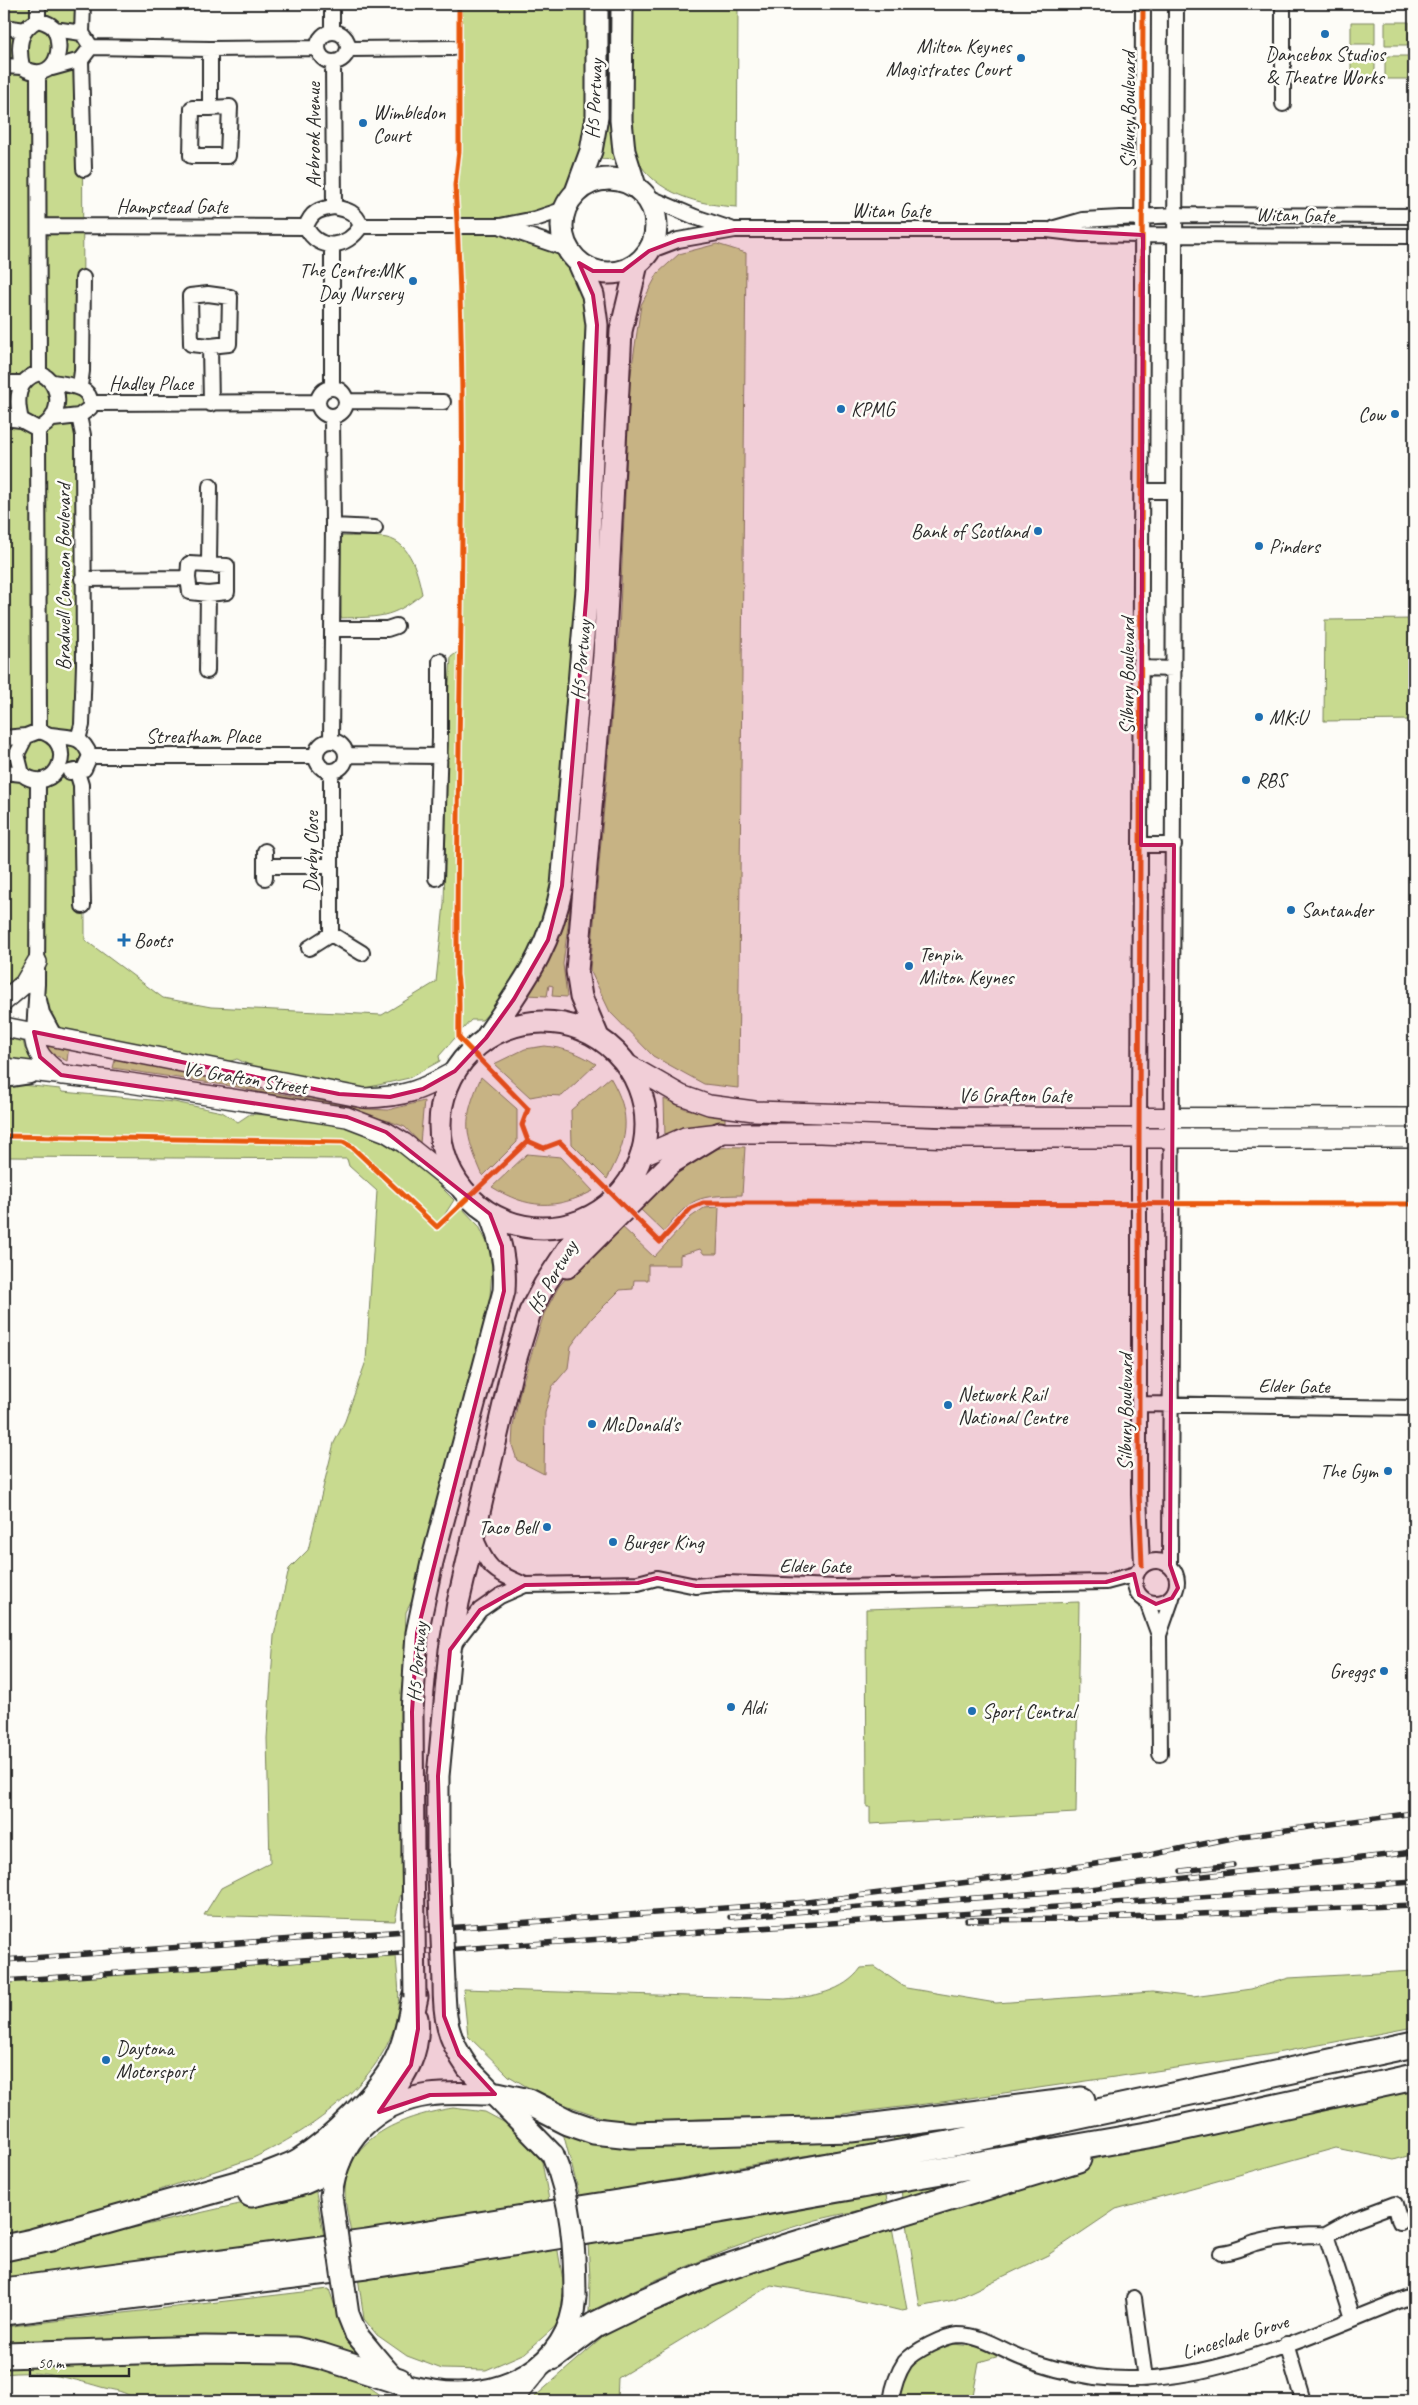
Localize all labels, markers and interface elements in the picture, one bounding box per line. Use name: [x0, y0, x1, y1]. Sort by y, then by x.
marker: Dancebox Studios & Theatre Works: [1319, 28, 1331, 40]
place label: Milton Keynes Magistrates Court: [886, 34, 1013, 82]
place label: Dancebox Studios & Theatre Works: [1265, 42, 1387, 90]
street label: Silbury Boulevard: [1116, 48, 1141, 168]
marker: Milton Keynes Magistrates Court: [1015, 52, 1027, 64]
street label: H5 Portway: [579, 56, 609, 140]
street label: Arbrook Avenue: [301, 81, 326, 188]
place label: Wimbledon Court: [373, 100, 446, 148]
marker: Wimbledon Court: [357, 117, 369, 129]
street label: Hampstead Gate: [116, 194, 229, 219]
street label: Witan Gate: [852, 198, 932, 223]
street label: Witan Gate: [1256, 202, 1336, 228]
place label: The Centre:MK Day Nursery: [299, 258, 406, 306]
marker: The Centre:MK Day Nursery: [407, 275, 419, 287]
street label: Hadley Place: [109, 371, 194, 396]
place label: KPMG: [851, 397, 896, 422]
place label: Cow: [1358, 402, 1387, 427]
marker: KPMG: [835, 403, 847, 415]
marker: Cow: [1389, 408, 1401, 420]
street label: Bradwell Common Boulevard: [51, 480, 76, 671]
place label: Bank of Scotland: [911, 519, 1031, 544]
marker: Bank of Scotland: [1032, 525, 1044, 537]
place label: Pinders: [1269, 534, 1322, 559]
marker: Pinders: [1253, 540, 1265, 552]
street label: Silbury Boulevard: [1115, 614, 1140, 734]
street label: H5 Portway: [565, 617, 597, 701]
place label: MK:U: [1269, 705, 1310, 730]
marker: MK:U: [1253, 711, 1265, 723]
street label: Streatham Place: [146, 724, 262, 749]
place label: RBS: [1256, 768, 1289, 793]
marker: RBS: [1240, 774, 1252, 786]
street label: Darby Close: [299, 810, 324, 893]
place label: Santander: [1301, 898, 1375, 923]
marker: Santander: [1285, 904, 1297, 916]
place label: Boots: [134, 928, 174, 953]
marker: Boots: [118, 934, 130, 946]
place label: Tenpin Milton Keynes: [919, 942, 1016, 990]
marker: Tenpin Milton Keynes: [903, 960, 915, 972]
street label: V6 Grafton Street: [181, 1056, 311, 1100]
street label: V6 Grafton Gate: [959, 1083, 1073, 1108]
street label: H5 Portway: [521, 1234, 584, 1318]
street label: Silbury Boulevard: [1113, 1350, 1138, 1470]
street label: Elder Gate: [1258, 1373, 1331, 1399]
place label: Network Rail National Centre: [958, 1382, 1069, 1430]
marker: Network Rail National Centre: [942, 1399, 954, 1411]
place label: McDonald's: [602, 1412, 682, 1437]
marker: McDonald's: [586, 1418, 598, 1430]
place label: The Gym: [1320, 1459, 1379, 1484]
marker: The Gym: [1382, 1465, 1394, 1477]
place label: Taco Bell: [478, 1515, 541, 1540]
marker: Taco Bell: [541, 1521, 553, 1533]
place label: Burger King: [623, 1530, 705, 1555]
marker: Burger King: [607, 1536, 619, 1548]
street label: Elder Gate: [779, 1553, 852, 1579]
street label: H5 Portway: [401, 1619, 433, 1703]
place label: Greggs: [1330, 1659, 1376, 1684]
marker: Greggs: [1378, 1665, 1390, 1677]
place label: Aldi: [741, 1695, 768, 1720]
place label: Sport Central: [982, 1699, 1079, 1724]
marker: Aldi: [725, 1701, 737, 1713]
marker: Sport Central: [966, 1705, 978, 1717]
place label: Daytona Motorsport: [116, 2036, 197, 2084]
marker: Daytona Motorsport: [100, 2054, 112, 2066]
street label: Linceslade Grove: [1179, 2309, 1293, 2365]
scale bar: [30, 2345, 129, 2377]
text: 50 m: [38, 2354, 65, 2373]

